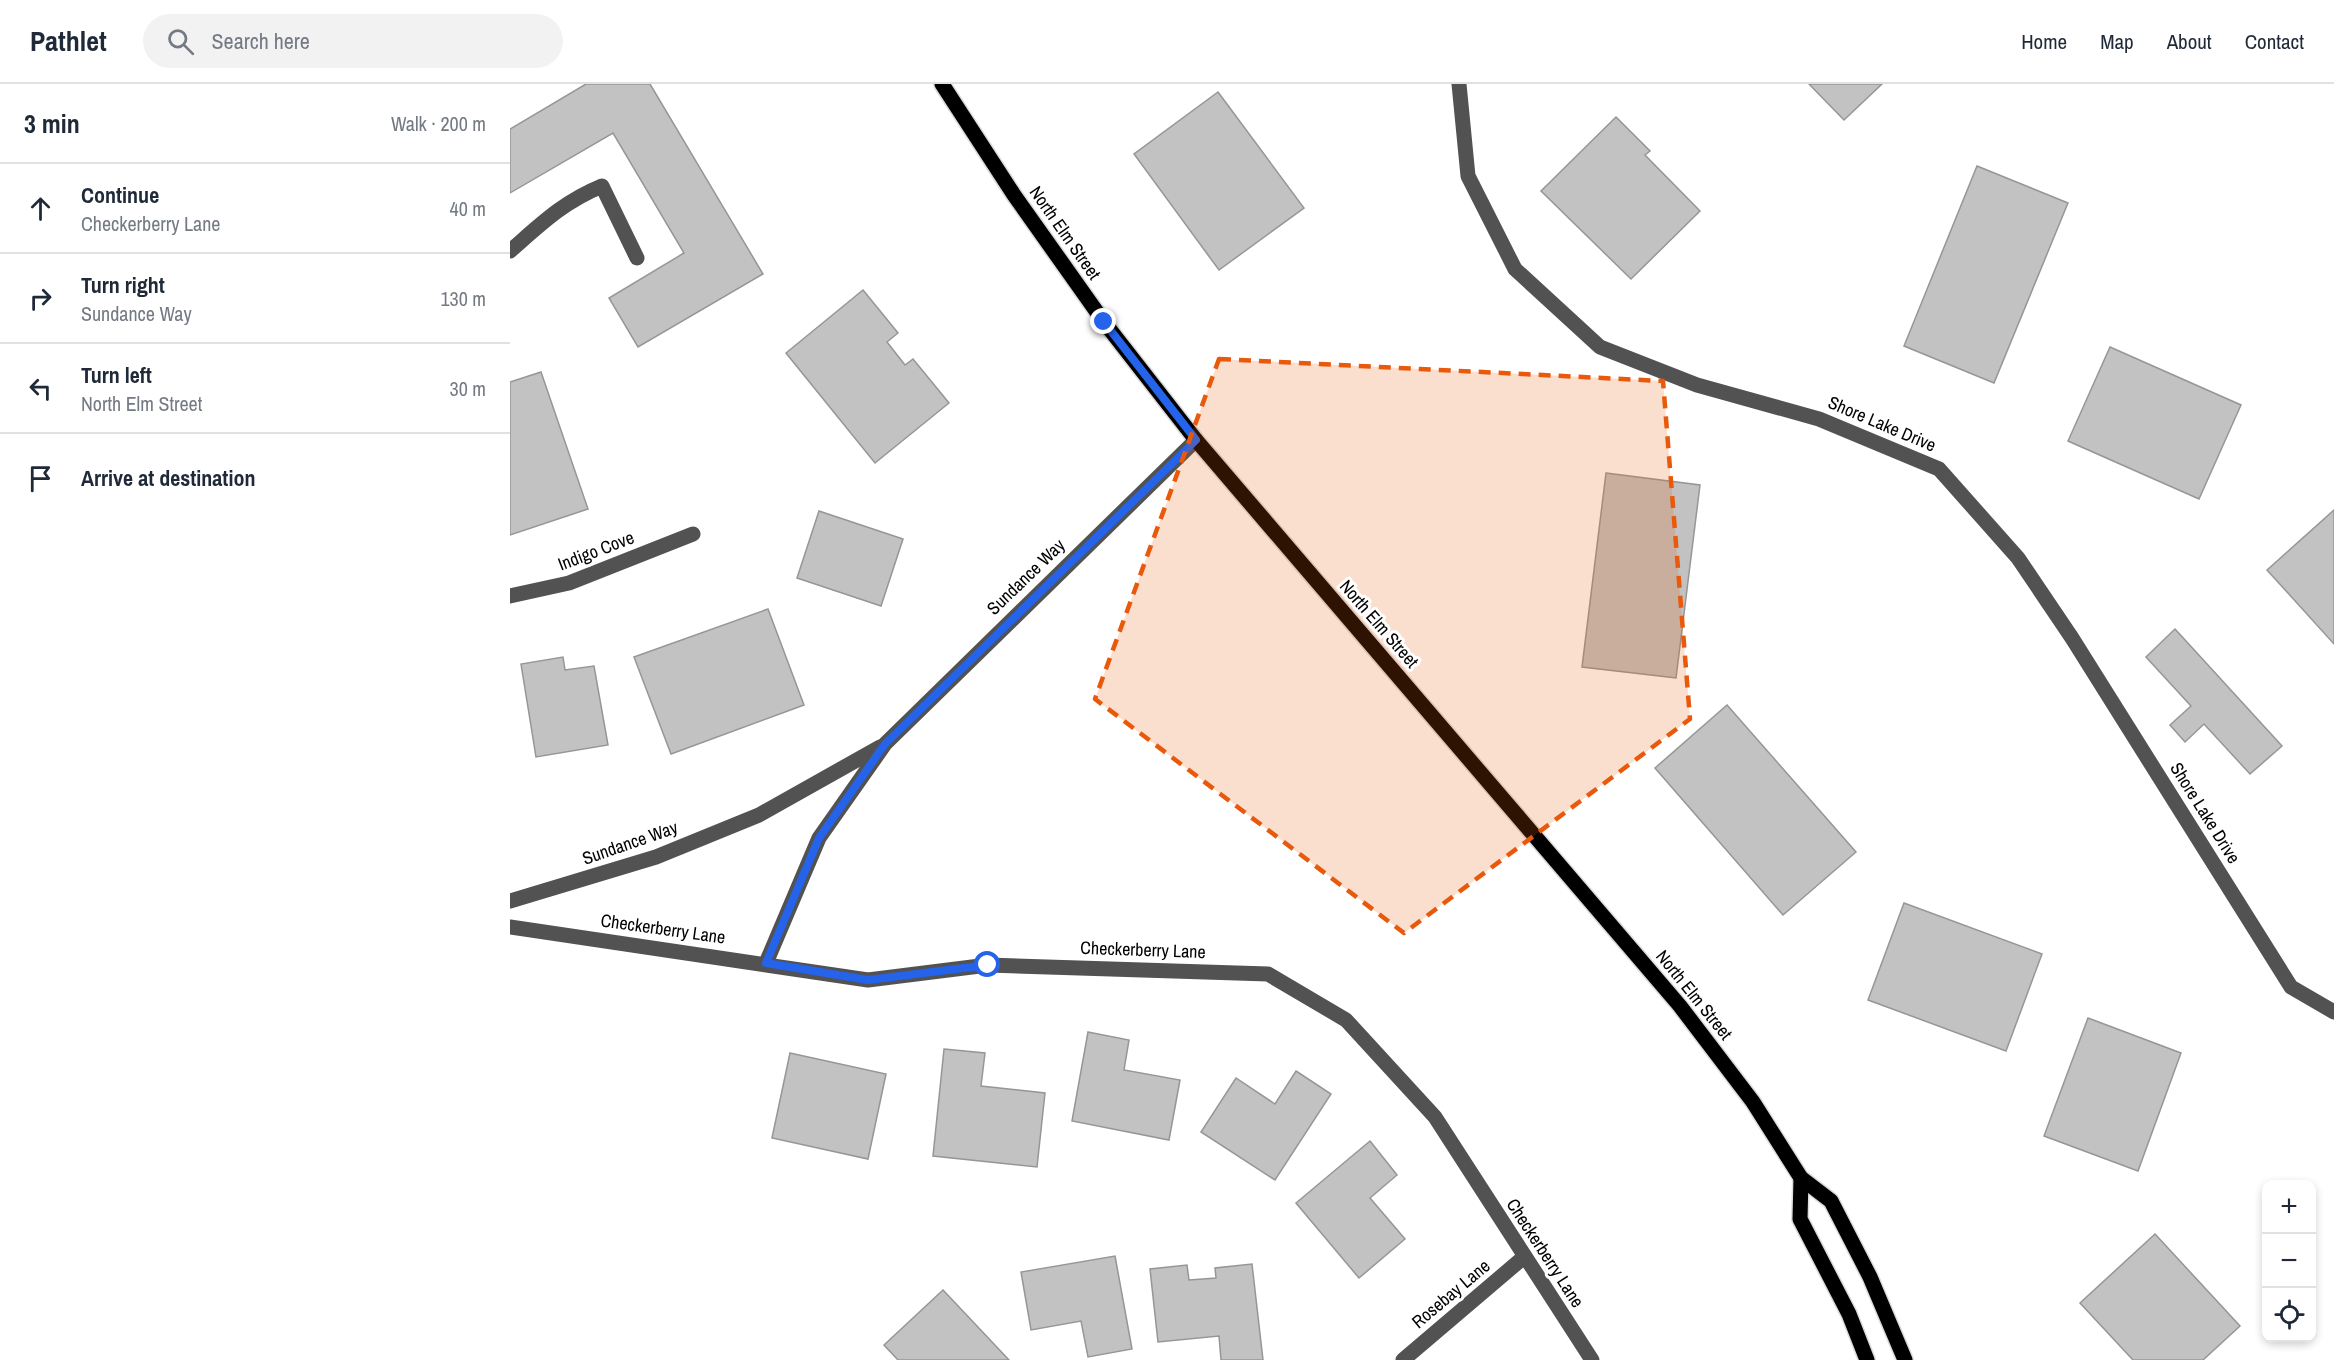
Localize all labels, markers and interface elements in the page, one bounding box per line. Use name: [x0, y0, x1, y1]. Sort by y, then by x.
search box: [143, 14, 563, 68]
text: Pathlet: [30, 22, 107, 60]
icon: search: [164, 25, 197, 58]
text: Search here: [212, 26, 310, 56]
text: Home: [2021, 27, 2067, 56]
text: Map: [2100, 27, 2134, 56]
text: About: [2167, 27, 2212, 56]
text: Contact: [2245, 27, 2304, 56]
text: 3 min: [24, 106, 80, 141]
text: Walk · 200 m: [391, 110, 486, 137]
text: Continue: [81, 180, 159, 210]
street label: North Elm Street: [1024, 181, 1107, 285]
icon: ahead: [24, 192, 57, 225]
text: 40 m: [450, 195, 486, 222]
text: Checkerberry Lane: [81, 210, 220, 237]
text: Turn right: [81, 270, 165, 300]
icon: right: [24, 282, 57, 315]
text: 130 m: [440, 285, 486, 312]
text: Sundance Way: [81, 300, 192, 327]
route end: [1090, 308, 1116, 334]
text: Turn left: [81, 360, 152, 390]
icon: left: [24, 372, 57, 405]
text: 30 m: [450, 375, 486, 402]
text: North Elm Street: [81, 390, 202, 417]
street label: Shore Lake Drive: [1824, 390, 1940, 457]
icon: arrive: [24, 462, 57, 495]
text: Arrive at destination: [81, 463, 255, 493]
street label: Indigo Cove: [554, 525, 637, 576]
street label: Sundance Way: [981, 533, 1071, 620]
street label: North Elm Street: [1334, 574, 1425, 673]
street label: Shore Lake Drive: [2164, 757, 2246, 868]
street label: Sundance Way: [579, 814, 682, 871]
street label: Checkerberry Lane: [599, 907, 727, 950]
street label: Checkerberry Lane: [1080, 935, 1206, 964]
street label: North Elm Street: [1650, 944, 1738, 1045]
route start: [974, 951, 1000, 977]
map controls: [2262, 1180, 2316, 1342]
button: +: [2262, 1180, 2316, 1234]
street label: Checkerberry Lane: [1501, 1193, 1590, 1312]
button: −: [2262, 1234, 2316, 1288]
street label: Rosebay Lane: [1406, 1253, 1495, 1334]
button: locate: [2262, 1288, 2316, 1342]

